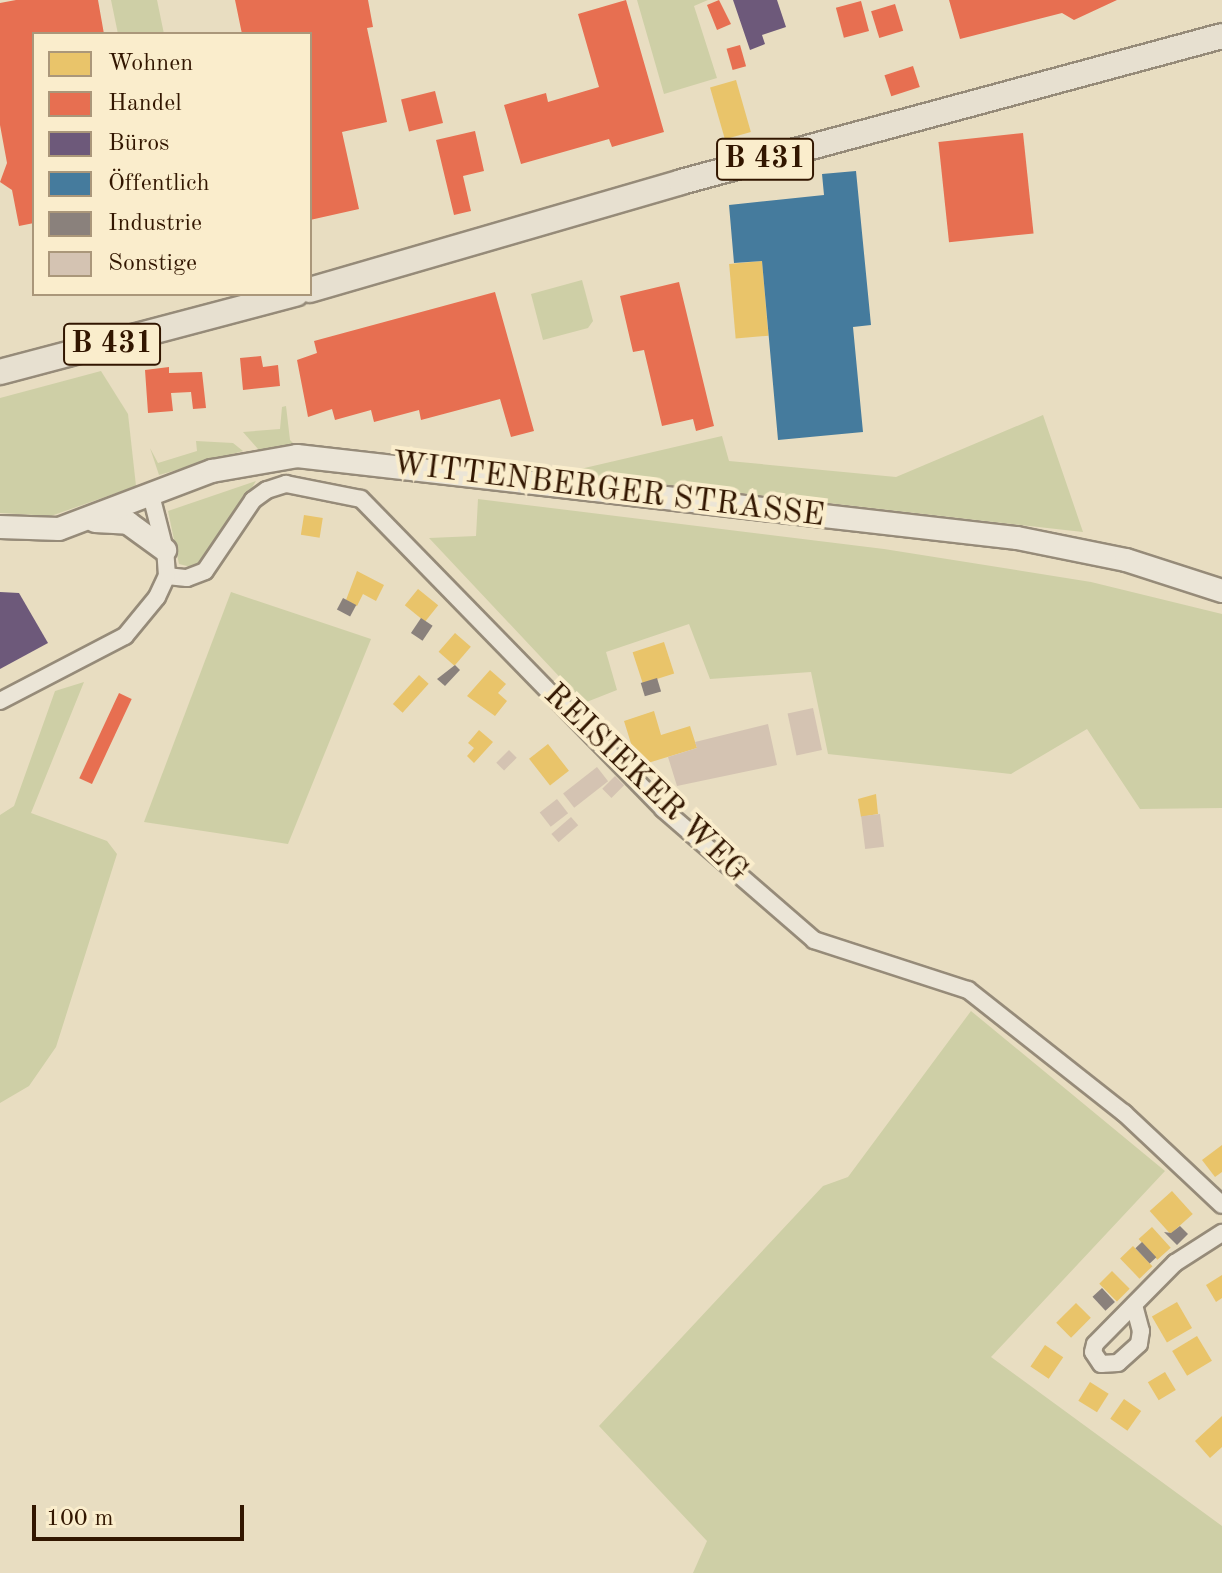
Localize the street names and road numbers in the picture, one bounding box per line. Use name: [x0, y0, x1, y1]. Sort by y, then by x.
road number: B 431: [715, 133, 815, 185]
road number: B 431: [62, 318, 162, 370]
street label: WITTENBERGER STRASSE: [390, 445, 826, 537]
street label: REISIEKER WEG: [535, 677, 755, 891]

